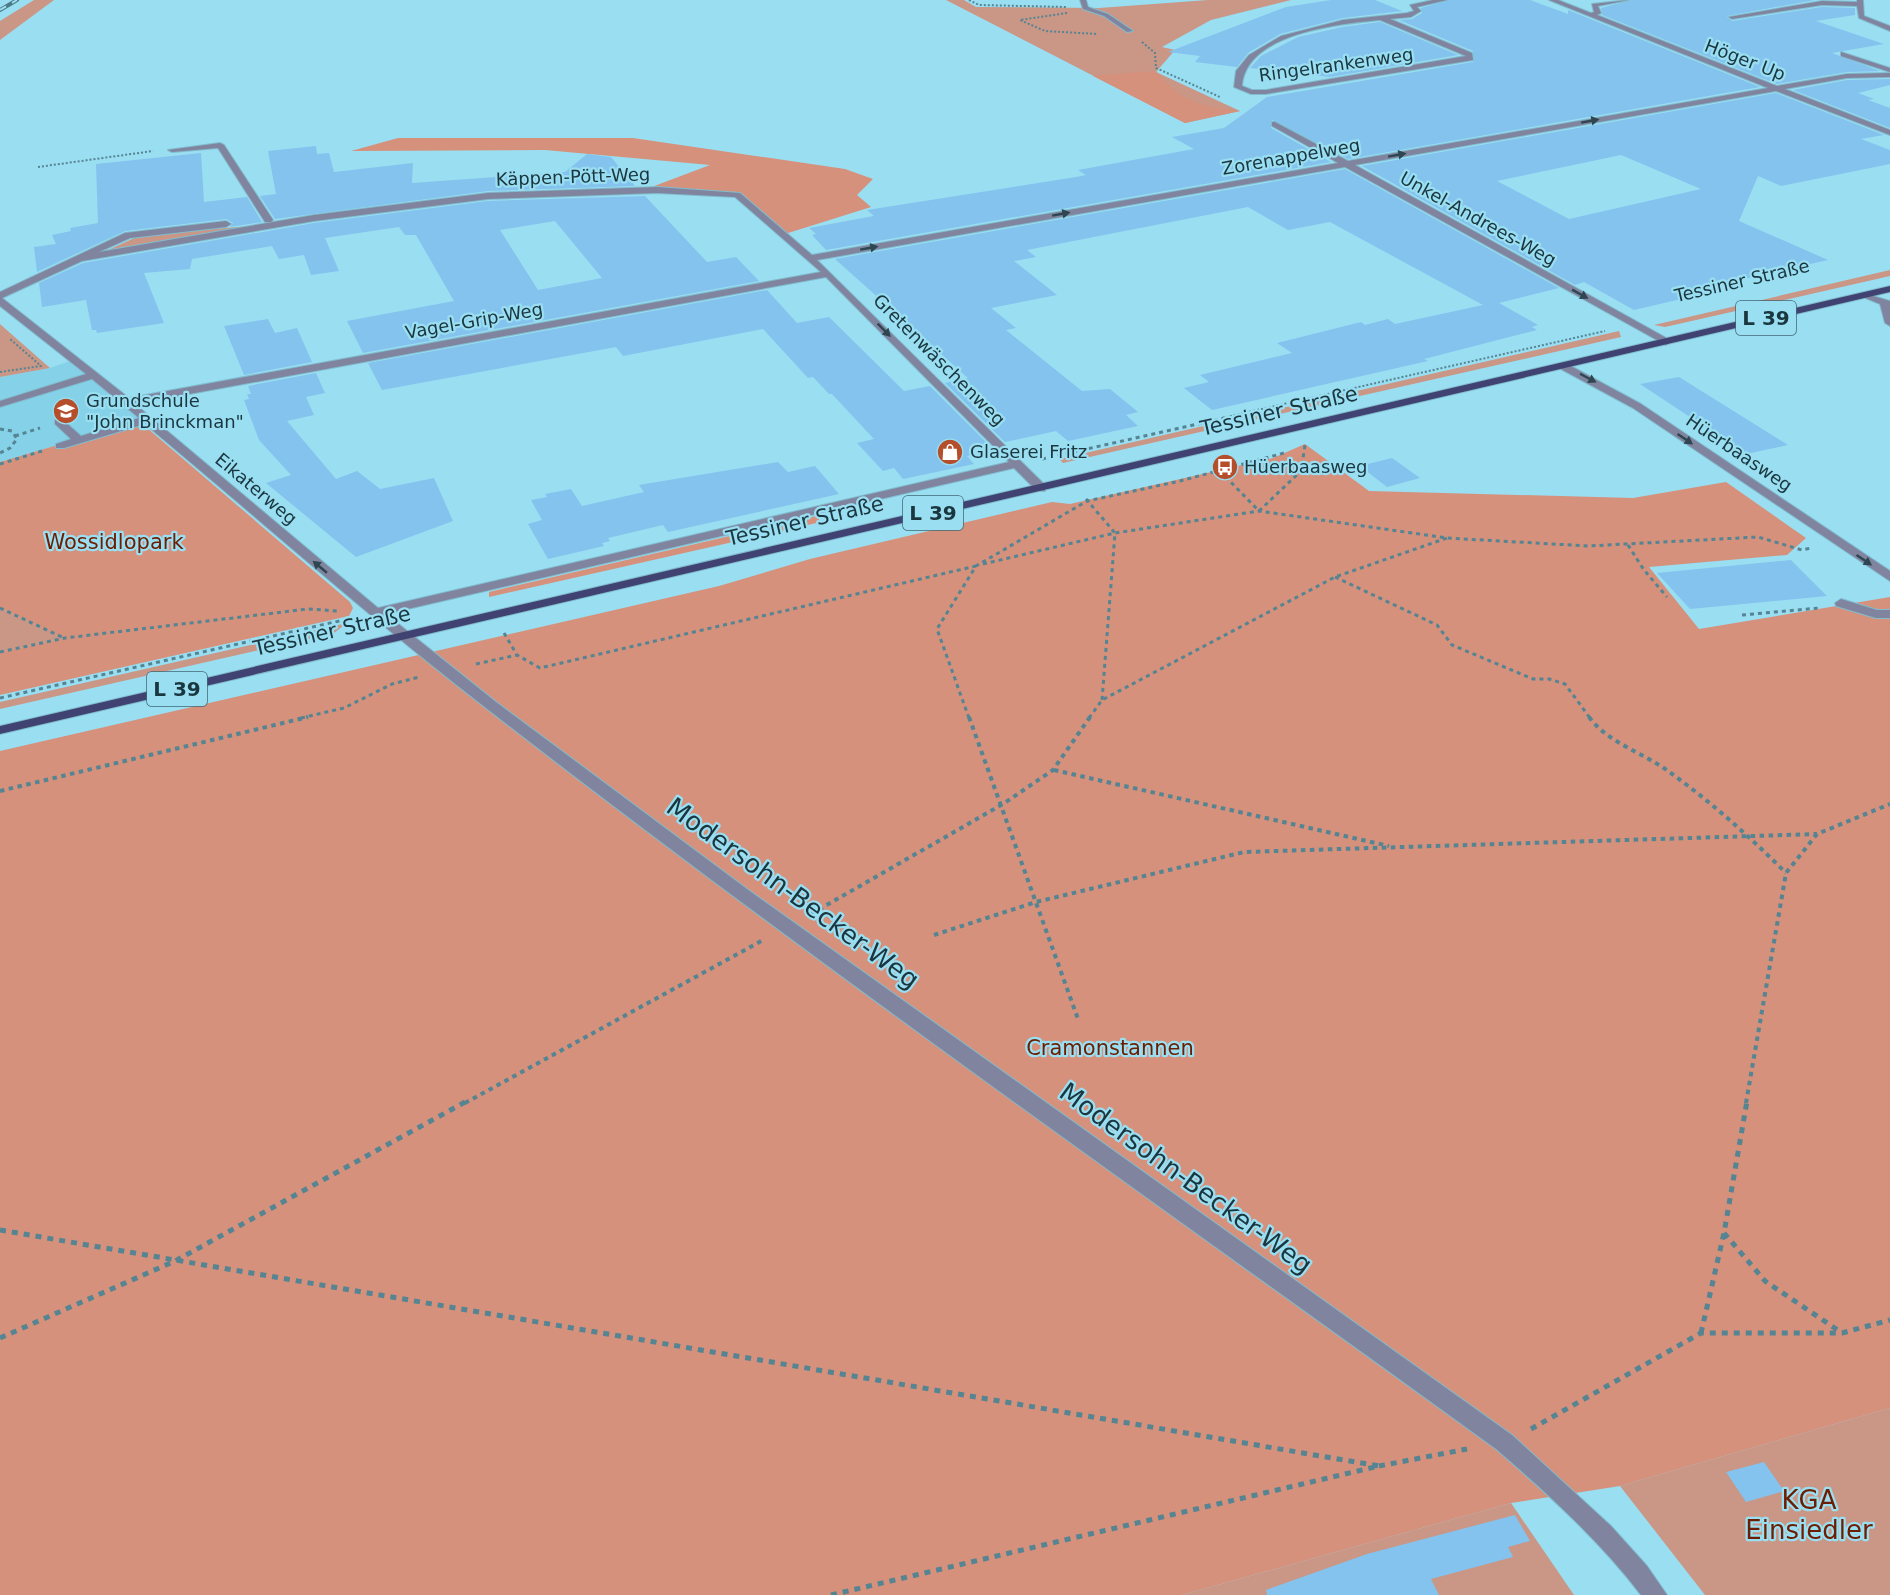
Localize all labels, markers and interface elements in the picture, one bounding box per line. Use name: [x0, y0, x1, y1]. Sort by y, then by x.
street label: Höger Up: [1702, 35, 1789, 85]
street label: Ringelrankenweg: [1257, 43, 1415, 86]
one-way arrow: [1580, 116, 1599, 125]
street label: Zorenappelweg: [1220, 134, 1362, 179]
one-way arrow: [1388, 150, 1407, 159]
street label: Käppen-Pött-Weg: [495, 163, 651, 190]
street label: Unkel-Andrees-Weg: [1397, 167, 1560, 270]
one-way arrow: [1051, 209, 1070, 218]
one-way arrow: [859, 243, 878, 252]
street label: Tessiner Straße: [1671, 255, 1811, 306]
street label: Gretenwäschenweg: [869, 289, 1010, 430]
one-way arrow: [1571, 289, 1588, 299]
street label: Vagel-Grip-Weg: [403, 298, 544, 343]
road number: L 39: [1736, 301, 1796, 335]
one-way arrow: [876, 323, 890, 337]
one-way arrow: [1579, 374, 1596, 383]
street label: Tessiner Straße: [1197, 381, 1360, 441]
place label: Grundschule "John Brinckman": [86, 390, 244, 432]
school or university icon: Grundschule "John Brinckman": [51, 396, 81, 426]
street label: Hüerbaasweg: [1682, 409, 1796, 496]
one-way arrow: [1677, 433, 1693, 445]
shop icon: Glaserei Fritz: [935, 437, 965, 467]
place label: Glaserei Fritz: [970, 441, 1087, 462]
street label: Eikaterweg: [211, 448, 301, 529]
bus stop icon: Hüerbaasweg: [1210, 452, 1240, 482]
place label: Hüerbaasweg: [1244, 456, 1368, 477]
street label: Tessiner Straße: [723, 491, 886, 551]
road number: L 39: [903, 496, 963, 530]
park label: Wossidlopark: [44, 530, 184, 554]
one-way arrow: [1856, 554, 1872, 566]
one-way arrow: [312, 560, 328, 573]
street label: Tessiner Straße: [250, 601, 413, 661]
road number: L 39: [147, 672, 207, 706]
street label: Modersohn-Becker-Weg: [661, 791, 925, 995]
park label: Cramonstannen: [1026, 1036, 1194, 1060]
street label: Modersohn-Becker-Weg: [1054, 1076, 1318, 1280]
park label: KGA Einsiedler: [1745, 1485, 1873, 1545]

